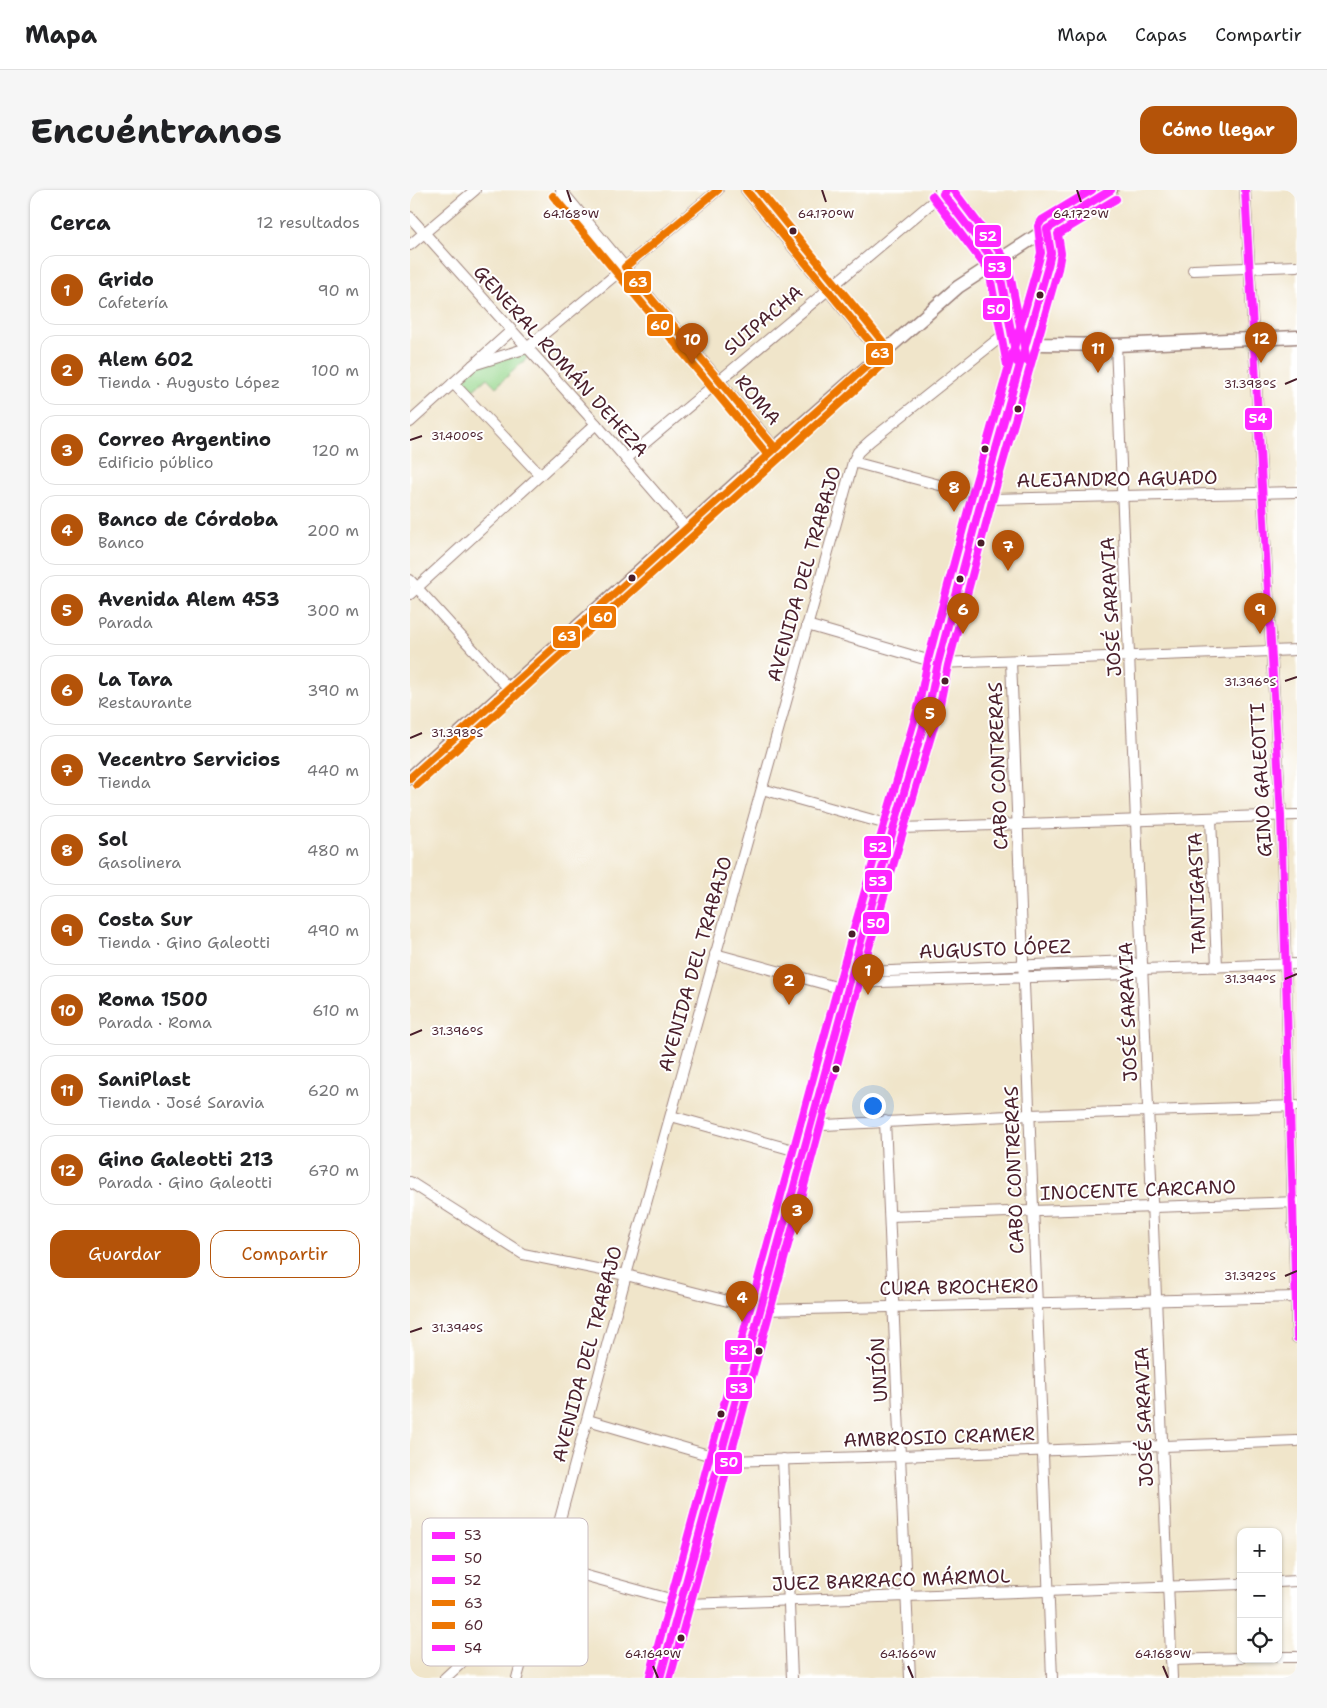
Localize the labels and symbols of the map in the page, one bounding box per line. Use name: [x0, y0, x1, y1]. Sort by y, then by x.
text: 64.168°W: [543, 206, 599, 222]
text: 64.170°W: [798, 206, 854, 222]
text: 64.172°W: [1053, 206, 1109, 222]
line badge: 52: [974, 224, 1002, 248]
unlabelled marker: [788, 226, 798, 236]
text: 52: [979, 227, 997, 245]
line badge: 53: [983, 255, 1012, 279]
text: 53: [988, 258, 1006, 276]
street label: GENERAL ROMÁN DEHEZA: [468, 259, 655, 462]
line badge: 63: [623, 270, 652, 294]
text: 63: [628, 273, 648, 291]
street label: SUIPACHA: [718, 279, 808, 360]
unlabelled marker: [1035, 290, 1045, 300]
line badge: 50: [982, 297, 1011, 321]
text: 50: [987, 300, 1005, 318]
line badge: 60: [646, 313, 674, 337]
text: 60: [650, 316, 670, 334]
pin: 12: [1245, 322, 1277, 363]
pin: 10: [676, 323, 708, 364]
pin: 11: [1082, 332, 1114, 373]
line badge: 63: [865, 342, 894, 366]
text: 63: [870, 344, 890, 362]
street label: ROMA: [730, 370, 787, 431]
text: 31.398°S: [1224, 376, 1276, 392]
unlabelled marker: [1013, 404, 1023, 414]
line badge: 54: [1244, 407, 1273, 431]
text: 54: [1249, 409, 1267, 427]
text: 31.400°S: [431, 428, 483, 444]
unlabelled marker: [980, 444, 990, 454]
street label: AVENIDA DEL TRABAJO: [761, 463, 847, 685]
street label: ALEJANDRO AGUADO: [1016, 465, 1218, 493]
pin: 8: [938, 471, 970, 512]
pin: 7: [992, 530, 1024, 571]
street label: JOSÉ SARAVIA: [1094, 536, 1127, 678]
unlabelled marker: [976, 538, 986, 548]
unlabelled marker: [627, 573, 637, 583]
unlabelled marker: [955, 574, 965, 584]
pin: 6: [947, 593, 979, 634]
pin: 9: [1244, 593, 1276, 634]
line badge: 60: [588, 605, 617, 629]
text: 60: [593, 608, 613, 626]
line badge: 63: [552, 625, 581, 649]
text: 63: [557, 627, 577, 645]
text: 31.396°S: [1224, 674, 1276, 690]
unlabelled marker: [940, 676, 950, 686]
street label: CABO CONTRERAS: [983, 682, 1013, 850]
pin: 5: [914, 697, 946, 738]
street label: GINO GALEOTTI: [1244, 702, 1278, 858]
text: 31.398°S: [431, 725, 483, 741]
street label: TANTIGASTA: [1182, 832, 1212, 954]
line badge: 52: [863, 835, 892, 859]
text: 52: [869, 838, 887, 856]
street label: AVENIDA DEL TRABAJO: [652, 853, 738, 1075]
line badge: 53: [864, 869, 893, 893]
text: 53: [869, 872, 887, 890]
line badge: 50: [862, 911, 890, 935]
text: 50: [867, 914, 885, 932]
unlabelled marker: [847, 929, 857, 939]
street label: AUGUSTO LÓPEZ: [918, 933, 1072, 964]
street label: JOSÉ SARAVIA: [1112, 941, 1143, 1082]
pin: 1: [852, 954, 884, 995]
pin: 2: [773, 964, 805, 1005]
text: 31.394°S: [1224, 971, 1276, 987]
text: 31.396°S: [431, 1023, 483, 1039]
unlabelled marker: [831, 1064, 841, 1074]
street label: CABO CONTRERAS: [999, 1086, 1029, 1254]
your location: [860, 1093, 886, 1119]
street label: INOCENTE CARCANO: [1040, 1174, 1236, 1206]
pin: 3: [781, 1194, 813, 1235]
street label: AVENIDA DEL TRABAJO: [546, 1243, 628, 1465]
text: 31.392°S: [1224, 1268, 1276, 1284]
street label: CURA BROCHERO: [879, 1273, 1039, 1301]
pin: 4: [726, 1281, 758, 1322]
text: 31.394°S: [431, 1320, 483, 1336]
street label: UNIÓN: [864, 1337, 893, 1403]
line badge: 52: [724, 1339, 753, 1363]
text: 52: [730, 1341, 748, 1359]
unlabelled marker: [754, 1346, 764, 1356]
street label: JOSÉ SARAVIA: [1128, 1346, 1159, 1487]
line badge: 53: [725, 1376, 753, 1400]
text: 53: [730, 1379, 748, 1397]
unlabelled marker: [716, 1409, 726, 1419]
street label: AMBROSIO CRAMER: [843, 1421, 1035, 1453]
line badge: 50: [714, 1451, 743, 1475]
text: 50: [720, 1453, 738, 1471]
legend: [422, 1518, 588, 1666]
text: 53: [464, 1526, 482, 1544]
text: 50: [464, 1549, 482, 1567]
street label: JUEZ BARRACO MÁRMOL: [771, 1562, 1011, 1597]
text: 52: [464, 1571, 482, 1589]
text: 63: [464, 1594, 483, 1612]
text: 60: [464, 1616, 483, 1634]
unlabelled marker: [676, 1633, 686, 1643]
text: 54: [464, 1639, 482, 1657]
text: 64.164°W: [625, 1646, 681, 1662]
text: 64.166°W: [880, 1646, 936, 1662]
text: 64.168°W: [1135, 1646, 1191, 1662]

